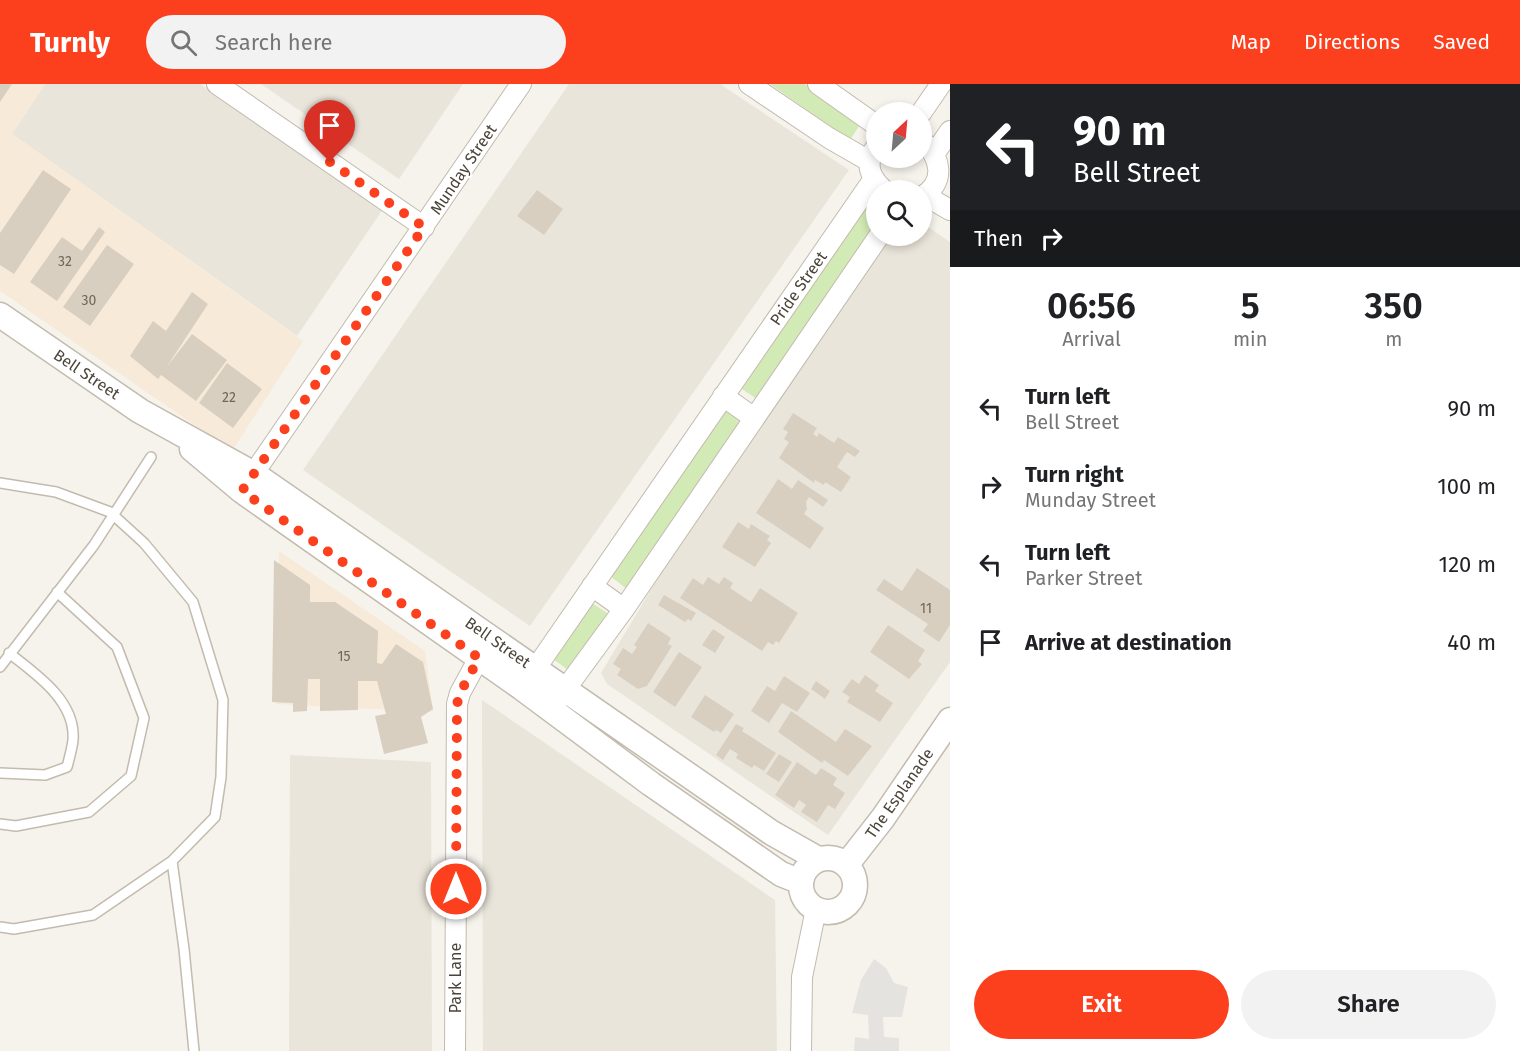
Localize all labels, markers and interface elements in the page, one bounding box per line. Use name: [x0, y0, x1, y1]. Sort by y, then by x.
search box: [146, 15, 566, 69]
text: Turnly: [30, 26, 110, 59]
icon: search: [167, 26, 200, 59]
text: Search here: [215, 29, 332, 56]
text: Map: [1231, 29, 1271, 55]
text: Directions: [1304, 29, 1400, 55]
text: Saved: [1433, 29, 1490, 55]
pin: [304, 100, 355, 162]
north arrow: [866, 102, 932, 168]
map controls: [866, 102, 932, 246]
text: 90 m: [1073, 106, 1167, 156]
icon: left: [974, 108, 1052, 186]
icon: arrive: [313, 109, 346, 142]
street label: Munday Street: [426, 120, 501, 218]
text: Bell Street: [1073, 157, 1200, 189]
button: search: [866, 180, 932, 246]
icon: right: [1035, 222, 1068, 255]
text: Then: [974, 225, 1023, 252]
street label: Pride Street: [766, 248, 831, 329]
house number: 32: [58, 253, 72, 270]
text: 06:56: [1047, 284, 1136, 328]
text: 5: [1241, 284, 1260, 328]
text: 350: [1365, 284, 1423, 328]
house number: 30: [82, 292, 97, 309]
text: Arrival: [1062, 327, 1121, 351]
text: min: [1233, 327, 1267, 351]
text: m: [1385, 327, 1402, 351]
street label: Bell Street: [50, 345, 123, 404]
text: Turn left: [1025, 383, 1110, 410]
house number: 22: [222, 389, 236, 406]
icon: left: [974, 392, 1007, 425]
text: 90 m: [1447, 395, 1496, 422]
text: Bell Street: [1025, 410, 1119, 434]
text: Turn right: [1025, 461, 1124, 488]
icon: right: [974, 470, 1007, 503]
text: 100 m: [1437, 473, 1496, 500]
text: Munday Street: [1025, 488, 1156, 512]
text: Turn left: [1025, 539, 1110, 566]
icon: left: [974, 548, 1007, 581]
text: 120 m: [1439, 551, 1496, 578]
text: Parker Street: [1025, 566, 1142, 590]
house number: 11: [920, 600, 932, 617]
street label: Bell Street: [461, 613, 534, 672]
icon: arrive: [974, 626, 1007, 659]
text: Arrive at destination: [1025, 629, 1232, 656]
text: 40 m: [1447, 629, 1496, 656]
house number: 15: [337, 648, 351, 665]
street label: The Esplanade: [861, 745, 938, 842]
position arrow: [424, 857, 488, 921]
street label: Park Lane: [446, 943, 465, 1013]
button: Exit: [974, 970, 1229, 1039]
button: Share: [1241, 970, 1496, 1039]

